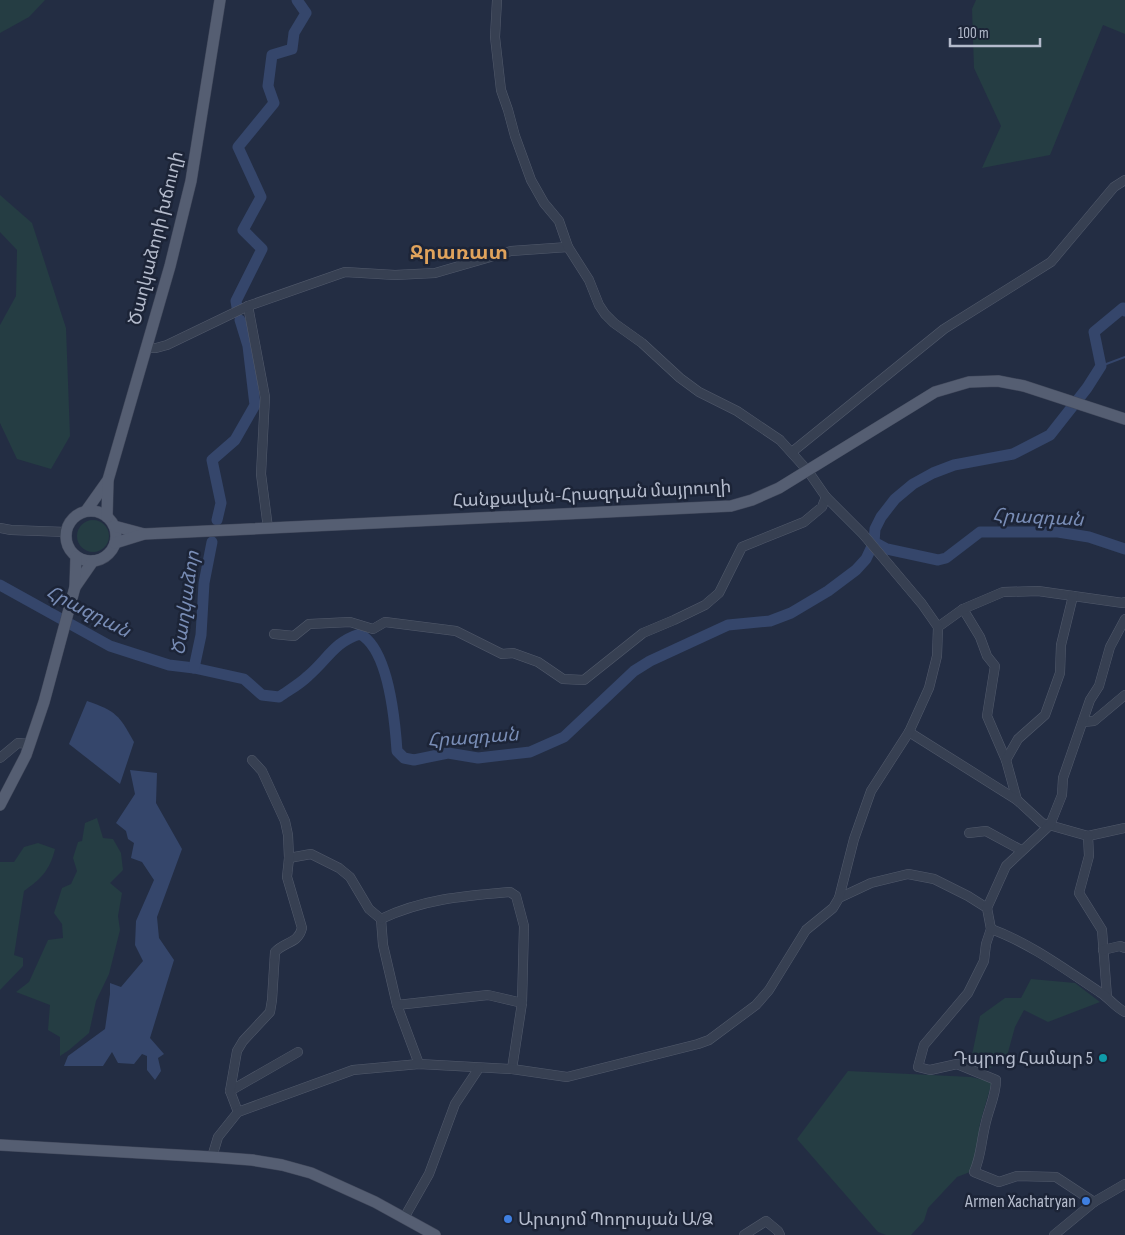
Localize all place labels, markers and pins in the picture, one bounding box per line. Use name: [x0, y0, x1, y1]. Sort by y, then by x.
place label: Դպրոց Համար 5: [953, 1048, 1093, 1069]
marker: Դպրոց Համար 5: [1097, 1052, 1109, 1064]
place label: Armen Xachatryan: [964, 1191, 1076, 1212]
marker: Armen Xachatryan: [1080, 1195, 1092, 1207]
place label: Արտյոմ Պողոսյան Ա/Ձ: [518, 1209, 713, 1230]
marker: Արտյոմ Պողոսյան Ա/Ձ: [502, 1213, 514, 1225]

